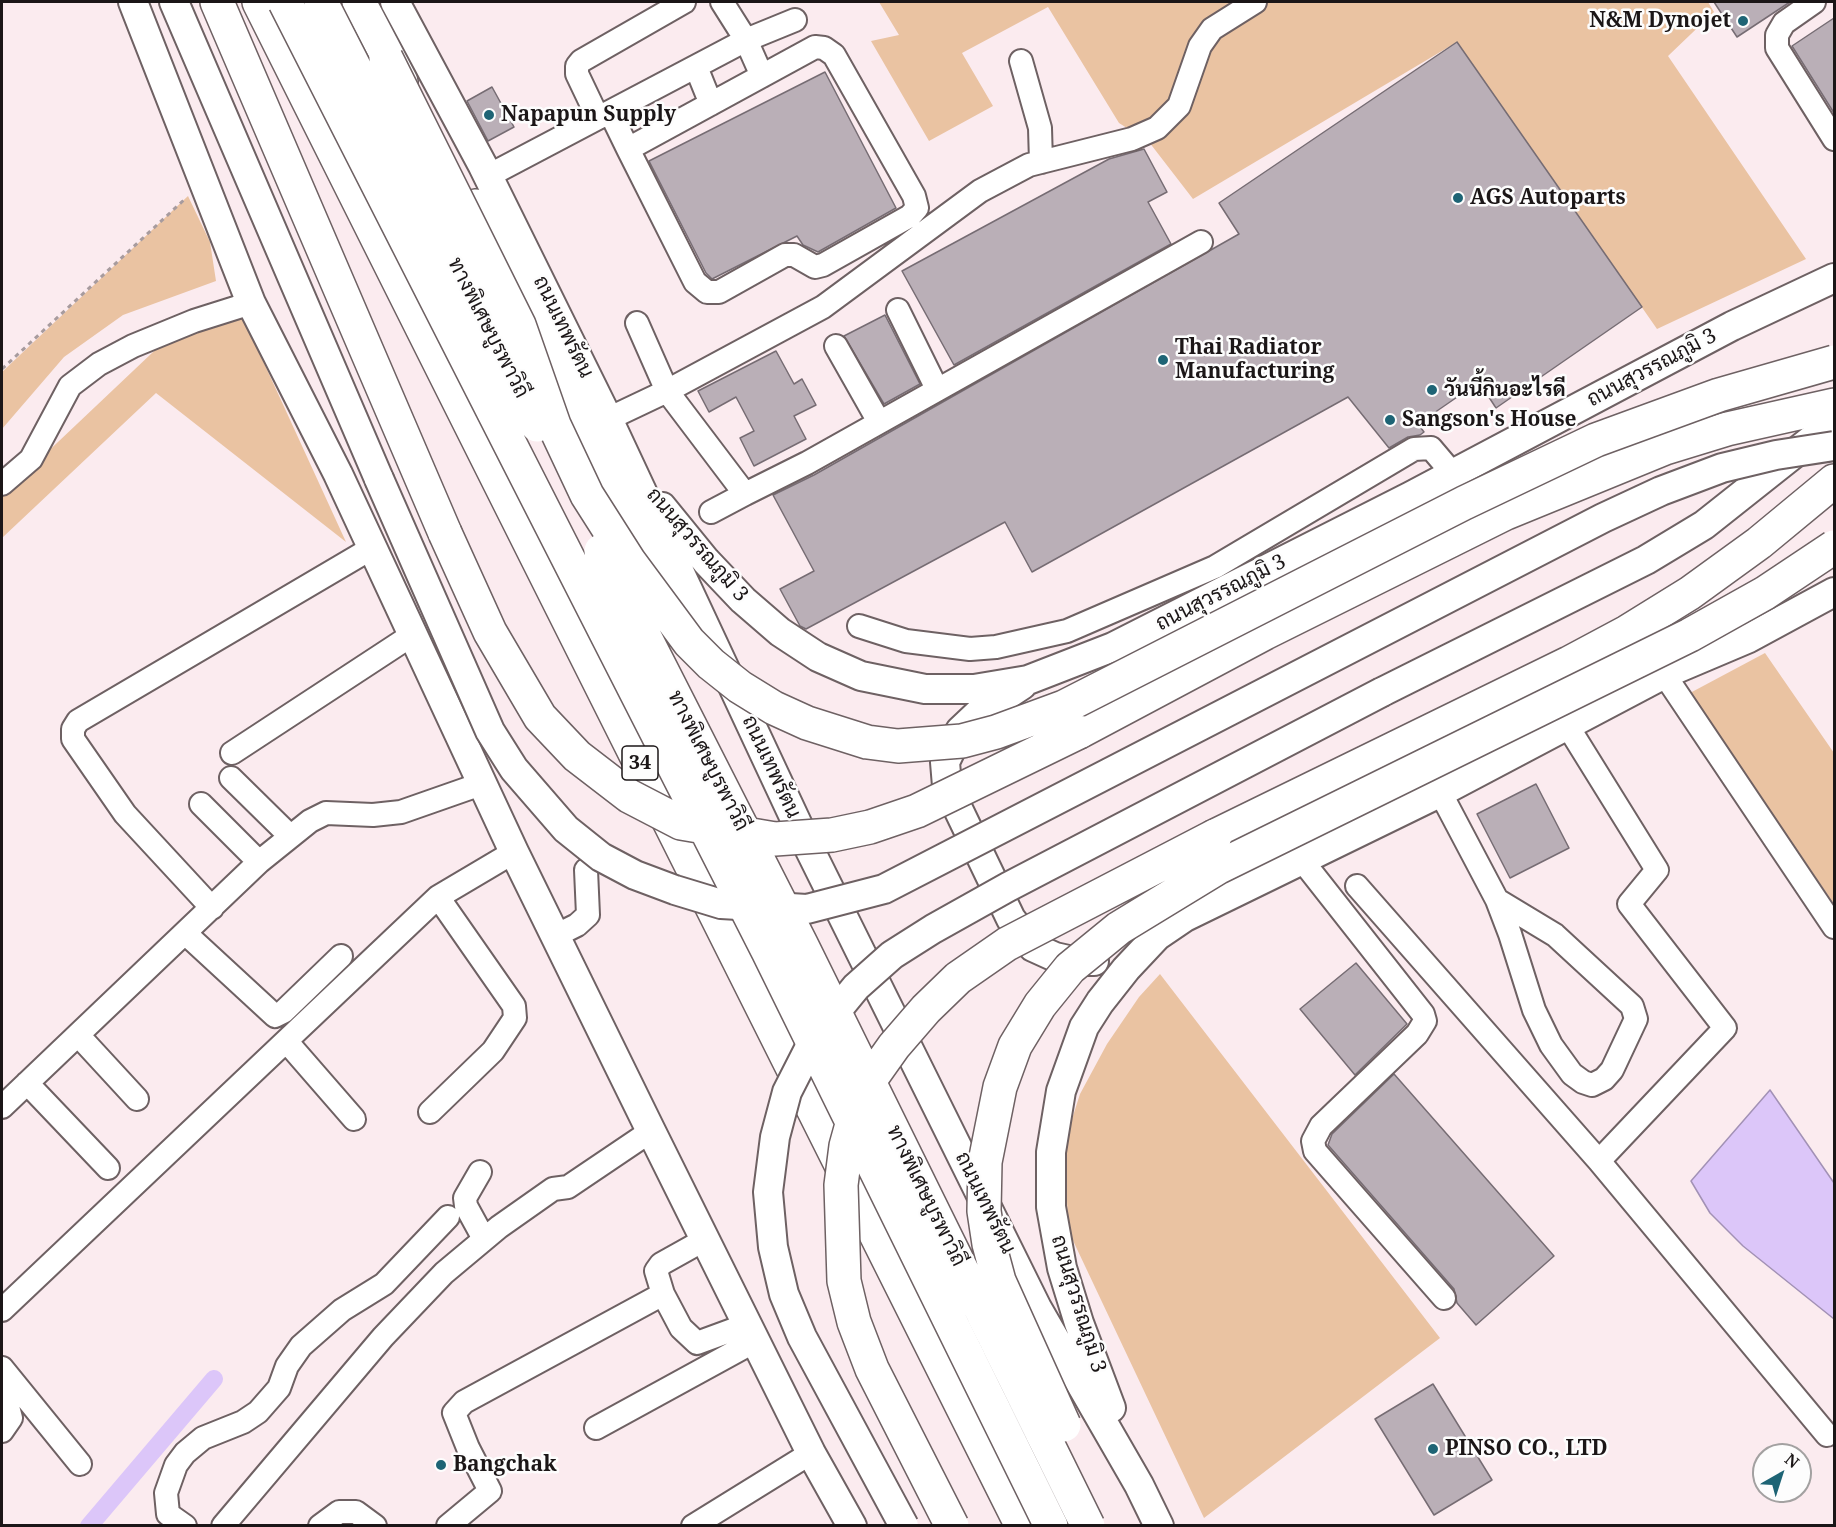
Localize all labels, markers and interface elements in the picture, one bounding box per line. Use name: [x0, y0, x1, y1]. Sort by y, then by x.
place label: N&M Dynojet: [1589, 8, 1731, 34]
marker: N&M Dynojet: [1736, 14, 1750, 28]
place label: Napapun Supply: [501, 102, 676, 128]
marker: Napapun Supply: [482, 108, 496, 122]
place label: AGS Autoparts: [1470, 185, 1626, 211]
marker: AGS Autoparts: [1451, 191, 1465, 205]
street label: ทางพิเศษบูรพาวิถี: [442, 254, 534, 402]
street label: ถนนเทพรัตน: [527, 272, 599, 382]
street label: ถนนสุวรรณภูมิ 3: [1583, 323, 1721, 413]
place label: Thai Radiator Manufacturing: [1175, 335, 1334, 385]
marker: Thai Radiator Manufacturing: [1156, 353, 1170, 367]
place label: วันนี้กินอะไรดี: [1444, 377, 1566, 403]
marker: วันนี้กินอะไรดี: [1425, 383, 1439, 397]
place label: Sangson's House: [1402, 407, 1577, 433]
marker: Sangson's House: [1383, 413, 1397, 427]
street label: ถนนสุวรรณภูมิ 3: [641, 483, 753, 607]
street label: ถนนสุวรรณภูมิ 3: [1152, 549, 1290, 637]
street label: ทางพิเศษบูรพาวิถี: [662, 687, 754, 835]
street label: ถนนเทพรัตน: [736, 712, 806, 822]
road number: 34: [622, 746, 658, 780]
street label: ทางพิเศษบูรพาวิถี: [881, 1121, 971, 1271]
street label: ถนนเทพรัตน: [949, 1148, 1021, 1258]
street label: ถนนสุวรรณภูมิ 3: [1045, 1232, 1111, 1376]
place label: PINSO CO., LTD: [1445, 1436, 1608, 1462]
marker: PINSO CO., LTD: [1426, 1442, 1440, 1456]
north arrow: [1752, 1443, 1812, 1503]
text: N: [1780, 1448, 1804, 1473]
place label: Bangchak: [453, 1452, 557, 1478]
marker: Bangchak: [434, 1458, 448, 1472]

